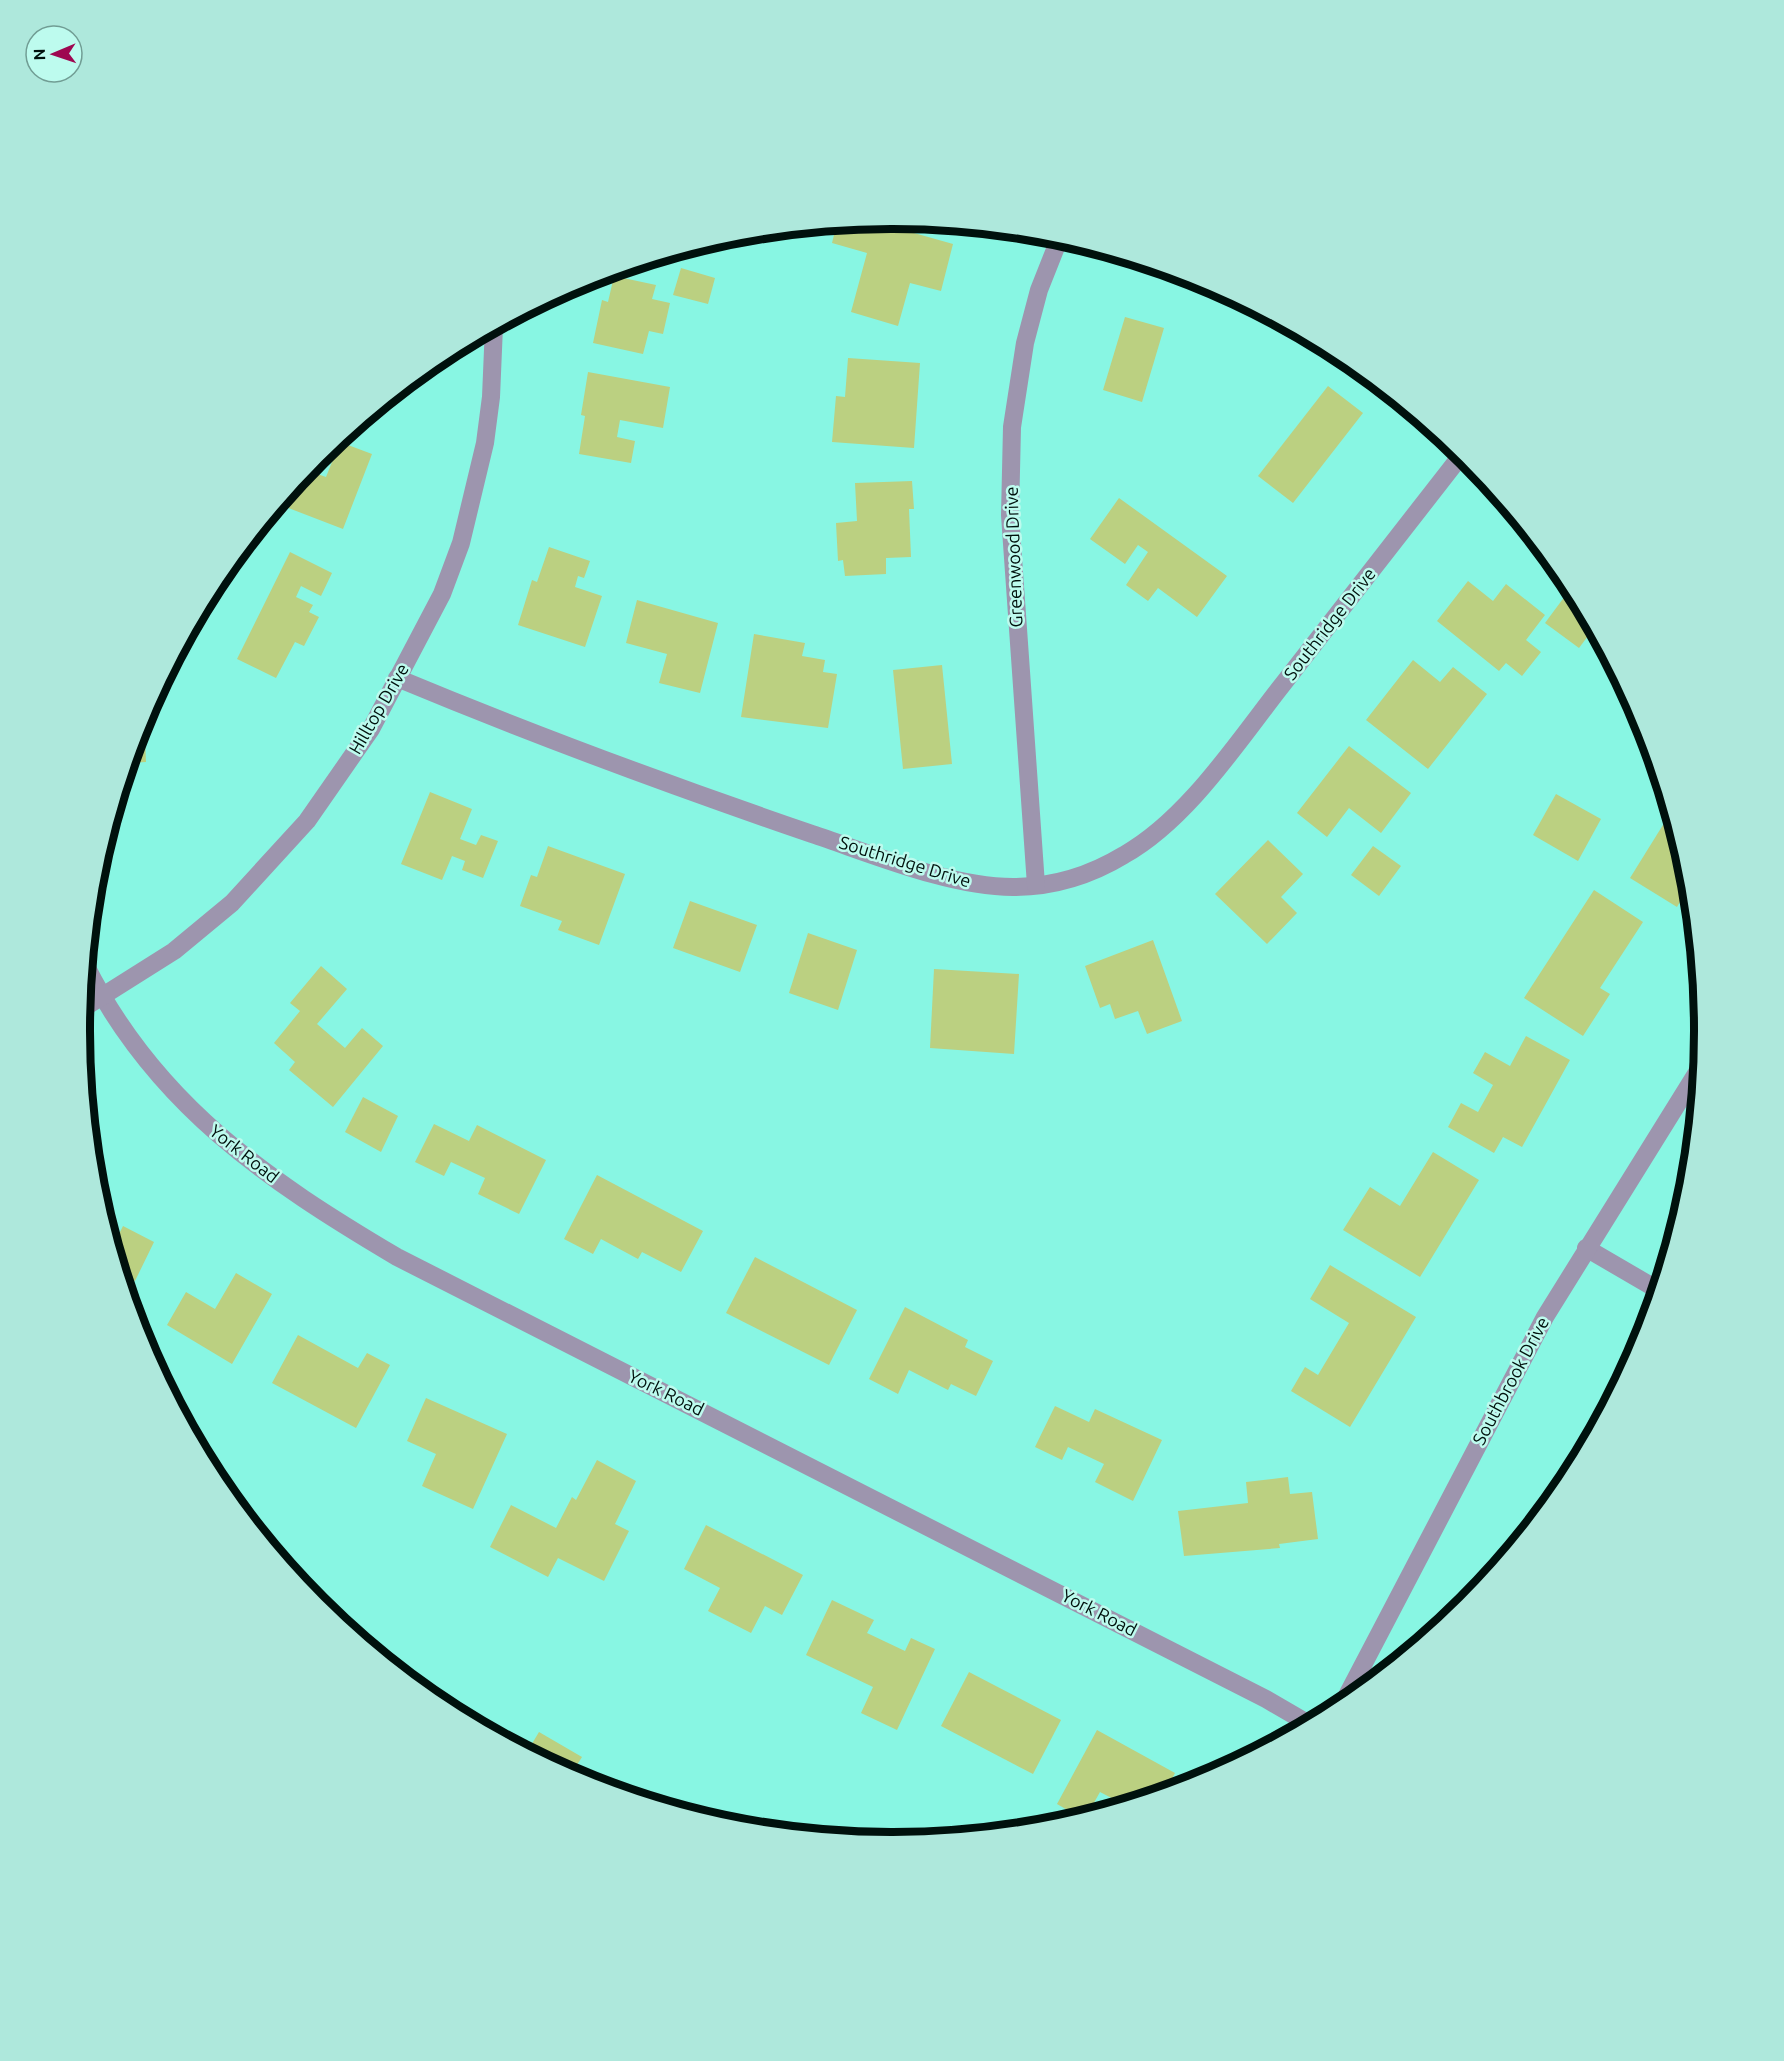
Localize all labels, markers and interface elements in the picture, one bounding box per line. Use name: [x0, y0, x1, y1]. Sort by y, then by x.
north arrow: [24, 24, 84, 84]
text: N: [30, 48, 48, 61]
street label: Greenwood Drive: [1001, 486, 1025, 628]
street label: Southridge Drive: [1279, 564, 1379, 683]
street label: Hilltop Drive: [344, 660, 412, 757]
street label: Southridge Drive: [837, 832, 973, 891]
street label: York Road: [206, 1120, 283, 1186]
street label: Southbrook Drive: [1468, 1313, 1552, 1448]
street label: York Road: [625, 1365, 708, 1419]
street label: York Road: [1059, 1585, 1140, 1640]

